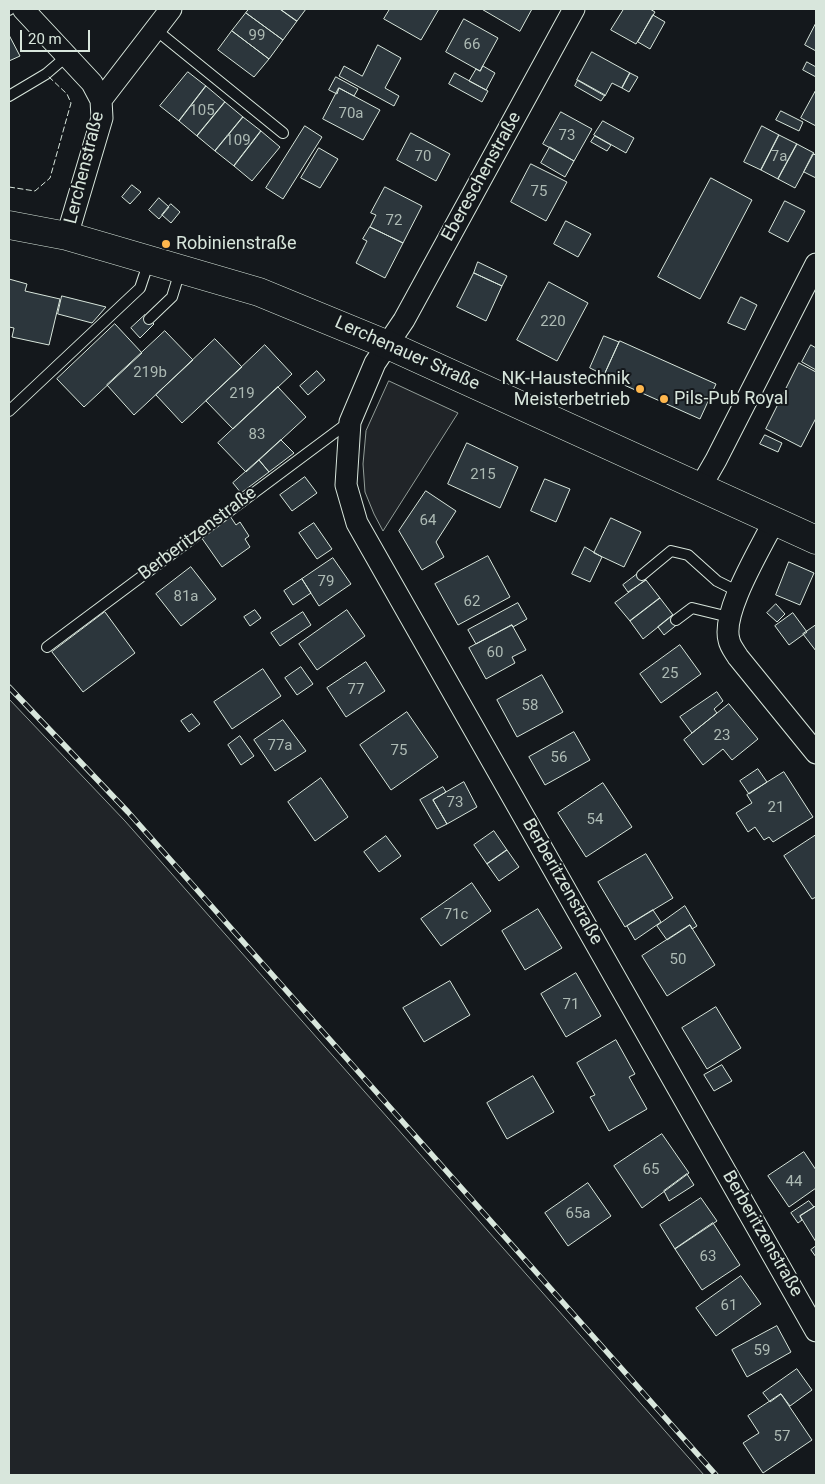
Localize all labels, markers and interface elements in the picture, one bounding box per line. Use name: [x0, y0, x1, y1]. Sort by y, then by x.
scale bar: [22, 20, 92, 52]
house number: 99: [249, 27, 265, 45]
text: 20 m: [28, 30, 62, 48]
house number: 66: [464, 36, 480, 54]
house number: 105: [189, 102, 215, 120]
house number: 70a: [338, 105, 364, 123]
street label: Ebereschenstraße: [438, 109, 526, 245]
street label: Lerchenstraße: [61, 110, 109, 226]
house number: 73: [559, 127, 575, 145]
house number: 109: [225, 132, 251, 150]
house number: 70: [415, 148, 431, 166]
house number: 7a: [771, 148, 787, 166]
house number: 75: [531, 183, 547, 201]
house number: 72: [386, 212, 402, 230]
place label: Robinienstraße: [176, 233, 297, 255]
marker: Robinienstraße: [160, 238, 172, 250]
street label: Lerchenauer Straße: [331, 312, 483, 396]
house number: 220: [540, 313, 566, 331]
house number: 219b: [133, 364, 167, 382]
place label: NK-Haustechnik Meisterbetrieb: [501, 368, 630, 410]
marker: NK-Haustechnik Meisterbetrieb: [634, 383, 646, 395]
house number: 219: [229, 385, 255, 403]
place label: Pils-Pub Royal: [674, 388, 788, 410]
marker: Pils-Pub Royal: [658, 393, 670, 405]
house number: 83: [249, 426, 265, 444]
house number: 215: [470, 466, 496, 484]
street label: Berberitzenstraße: [135, 483, 261, 585]
house number: 64: [420, 512, 436, 530]
house number: 79: [318, 573, 334, 591]
house number: 81a: [173, 588, 199, 606]
house number: 62: [464, 593, 480, 611]
house number: 60: [487, 644, 503, 662]
house number: 25: [662, 665, 678, 683]
house number: 77: [348, 681, 364, 699]
house number: 58: [522, 697, 538, 715]
house number: 23: [714, 727, 730, 745]
house number: 77a: [267, 737, 293, 755]
house number: 75: [391, 742, 407, 760]
house number: 56: [551, 749, 567, 767]
house number: 73: [447, 794, 463, 812]
house number: 21: [768, 799, 784, 817]
house number: 54: [587, 811, 603, 829]
street label: Berberitzenstraße: [517, 815, 607, 949]
house number: 71c: [444, 906, 468, 924]
house number: 50: [670, 951, 686, 969]
house number: 71: [563, 996, 579, 1014]
house number: 65: [643, 1161, 659, 1179]
street label: Berberitzenstraße: [717, 1167, 807, 1301]
house number: 44: [786, 1173, 802, 1191]
house number: 65a: [565, 1205, 591, 1223]
house number: 63: [700, 1248, 716, 1266]
house number: 61: [721, 1297, 737, 1315]
house number: 59: [754, 1342, 770, 1360]
house number: 57: [774, 1428, 790, 1446]

